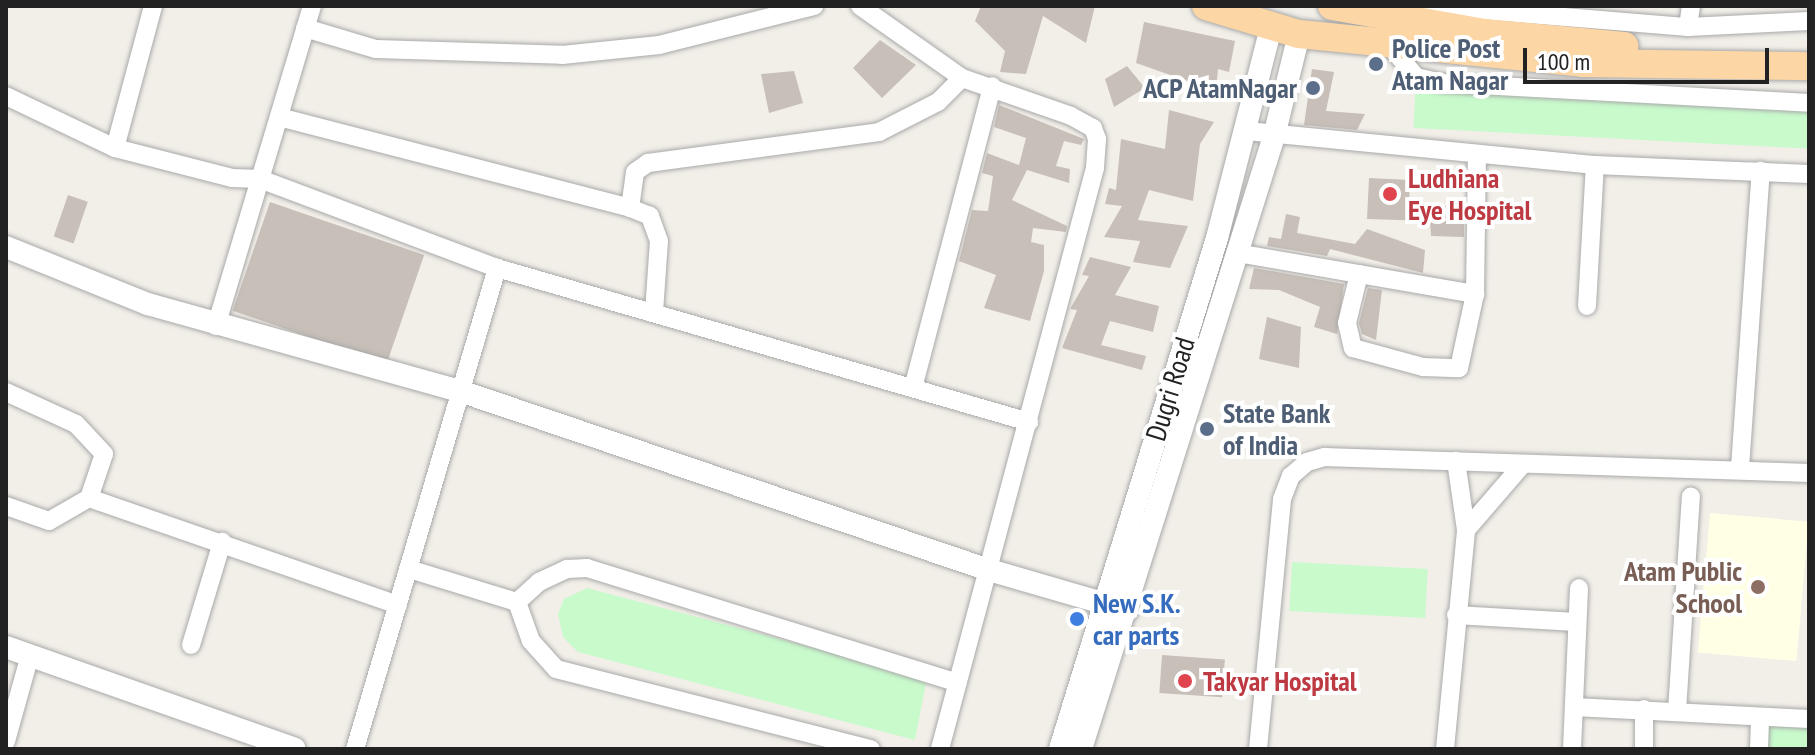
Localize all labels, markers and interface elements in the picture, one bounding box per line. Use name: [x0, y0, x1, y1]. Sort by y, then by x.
place label: Police Post Atam Nagar: [1392, 31, 1508, 97]
scale bar: [1527, 32, 1773, 82]
text: 100 m: [1537, 46, 1590, 77]
marker: Police Post Atam Nagar: [1367, 55, 1385, 73]
place label: ACP AtamNagar: [1141, 71, 1297, 105]
marker: ACP AtamNagar: [1304, 79, 1322, 97]
place label: Ludhiana Eye Hospital: [1408, 161, 1531, 227]
marker: Ludhiana Eye Hospital: [1379, 183, 1401, 205]
street label: Dugri Road: [1138, 333, 1202, 445]
place label: State Bank of India: [1223, 396, 1330, 462]
marker: State Bank of India: [1198, 420, 1216, 438]
place label: Atam Public School: [1624, 554, 1742, 620]
marker: Atam Public School: [1749, 578, 1767, 596]
place label: New S.K. car parts: [1093, 586, 1181, 652]
marker: New S.K. car parts: [1068, 610, 1086, 628]
place label: Takyar Hospital: [1203, 664, 1357, 698]
marker: Takyar Hospital: [1174, 670, 1196, 692]

